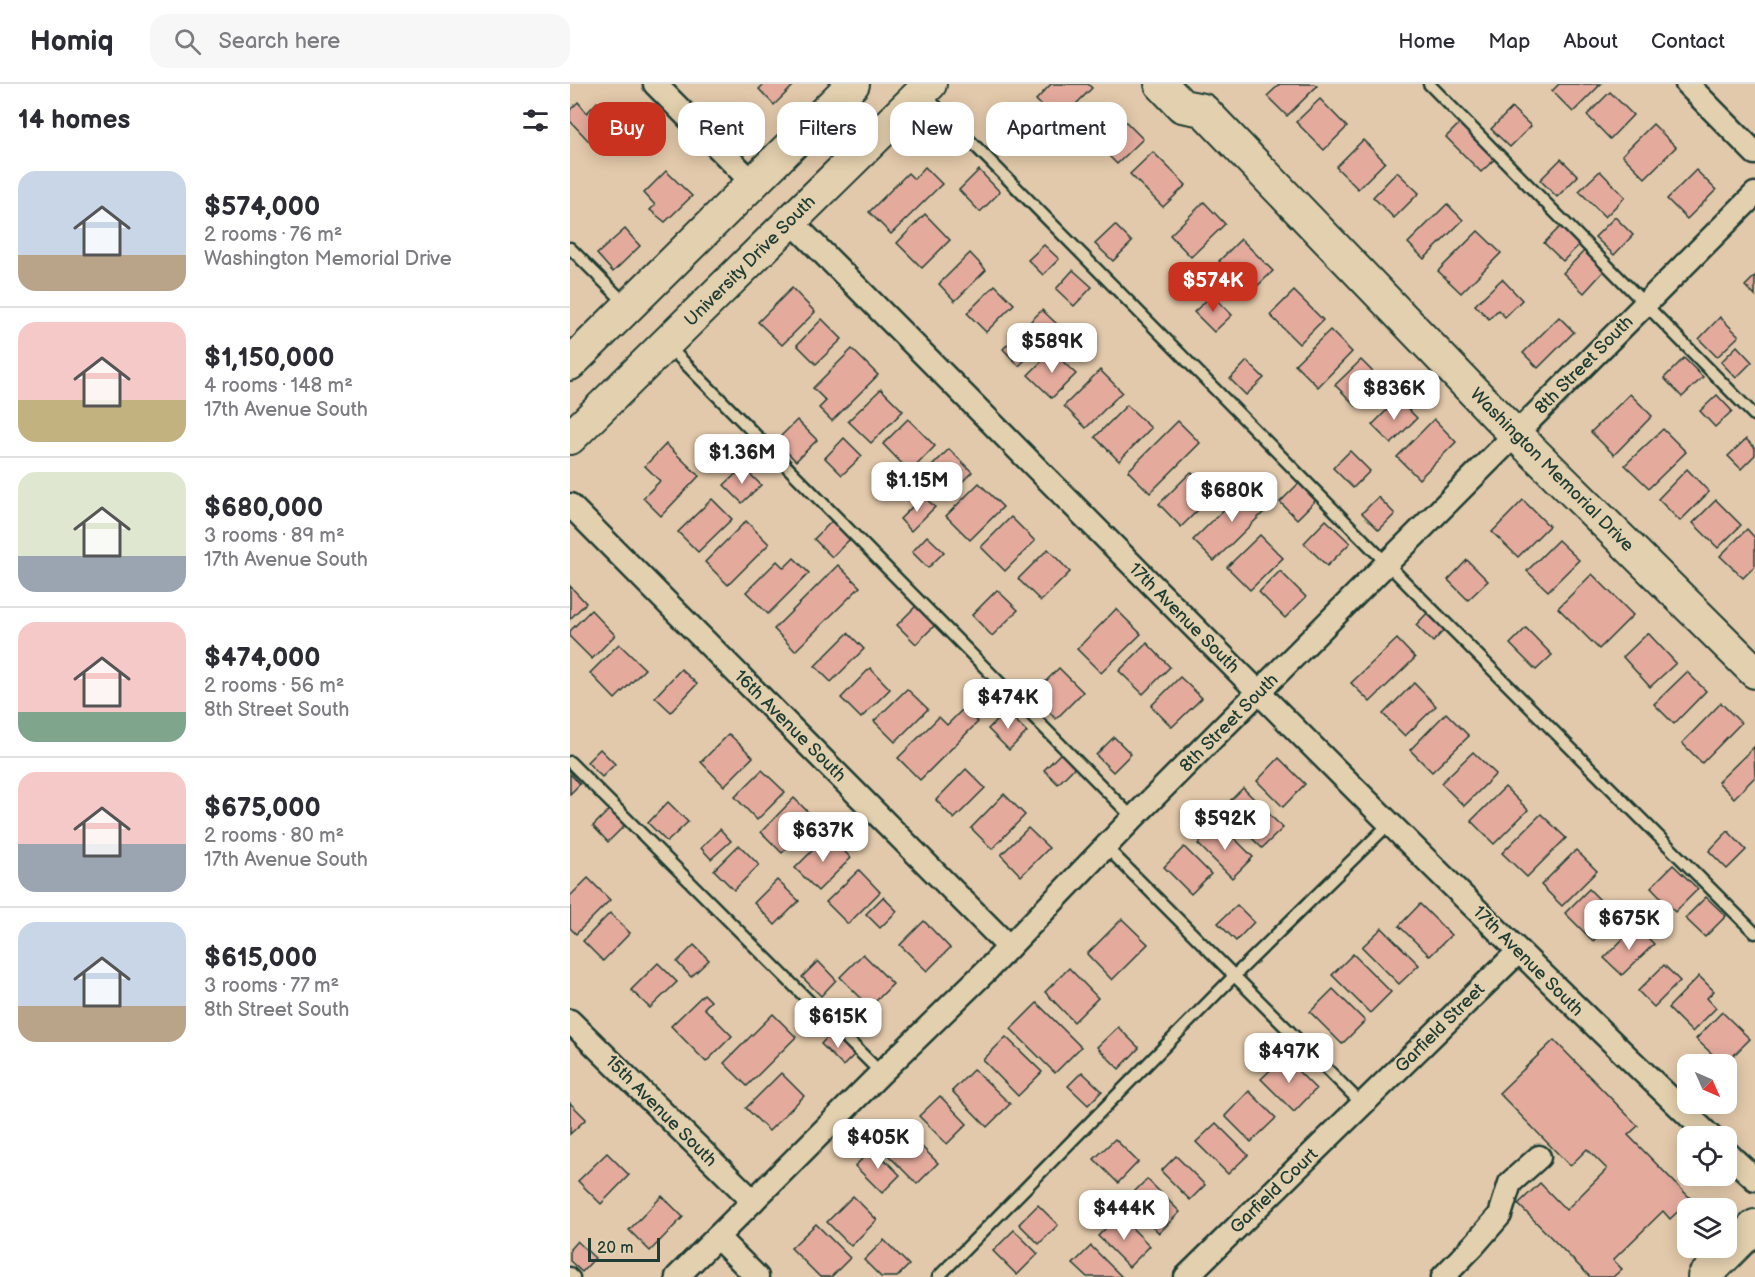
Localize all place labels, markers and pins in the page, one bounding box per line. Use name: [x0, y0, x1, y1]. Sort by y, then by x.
pin: $574K: [1171, 262, 1255, 313]
pin: $589K: [1010, 323, 1094, 374]
pin: $836K: [1352, 370, 1436, 421]
pin: $1.36M: [693, 434, 791, 485]
pin: $1.15M: [868, 462, 966, 513]
pin: $680K: [1190, 472, 1274, 523]
pin: $474K: [966, 679, 1050, 730]
pin: $592K: [1183, 800, 1267, 851]
pin: $637K: [781, 812, 865, 863]
pin: $675K: [1587, 900, 1671, 951]
pin: $615K: [796, 998, 880, 1049]
pin: $497K: [1247, 1033, 1331, 1084]
pin: $405K: [836, 1119, 920, 1170]
pin: $444K: [1082, 1190, 1166, 1241]

